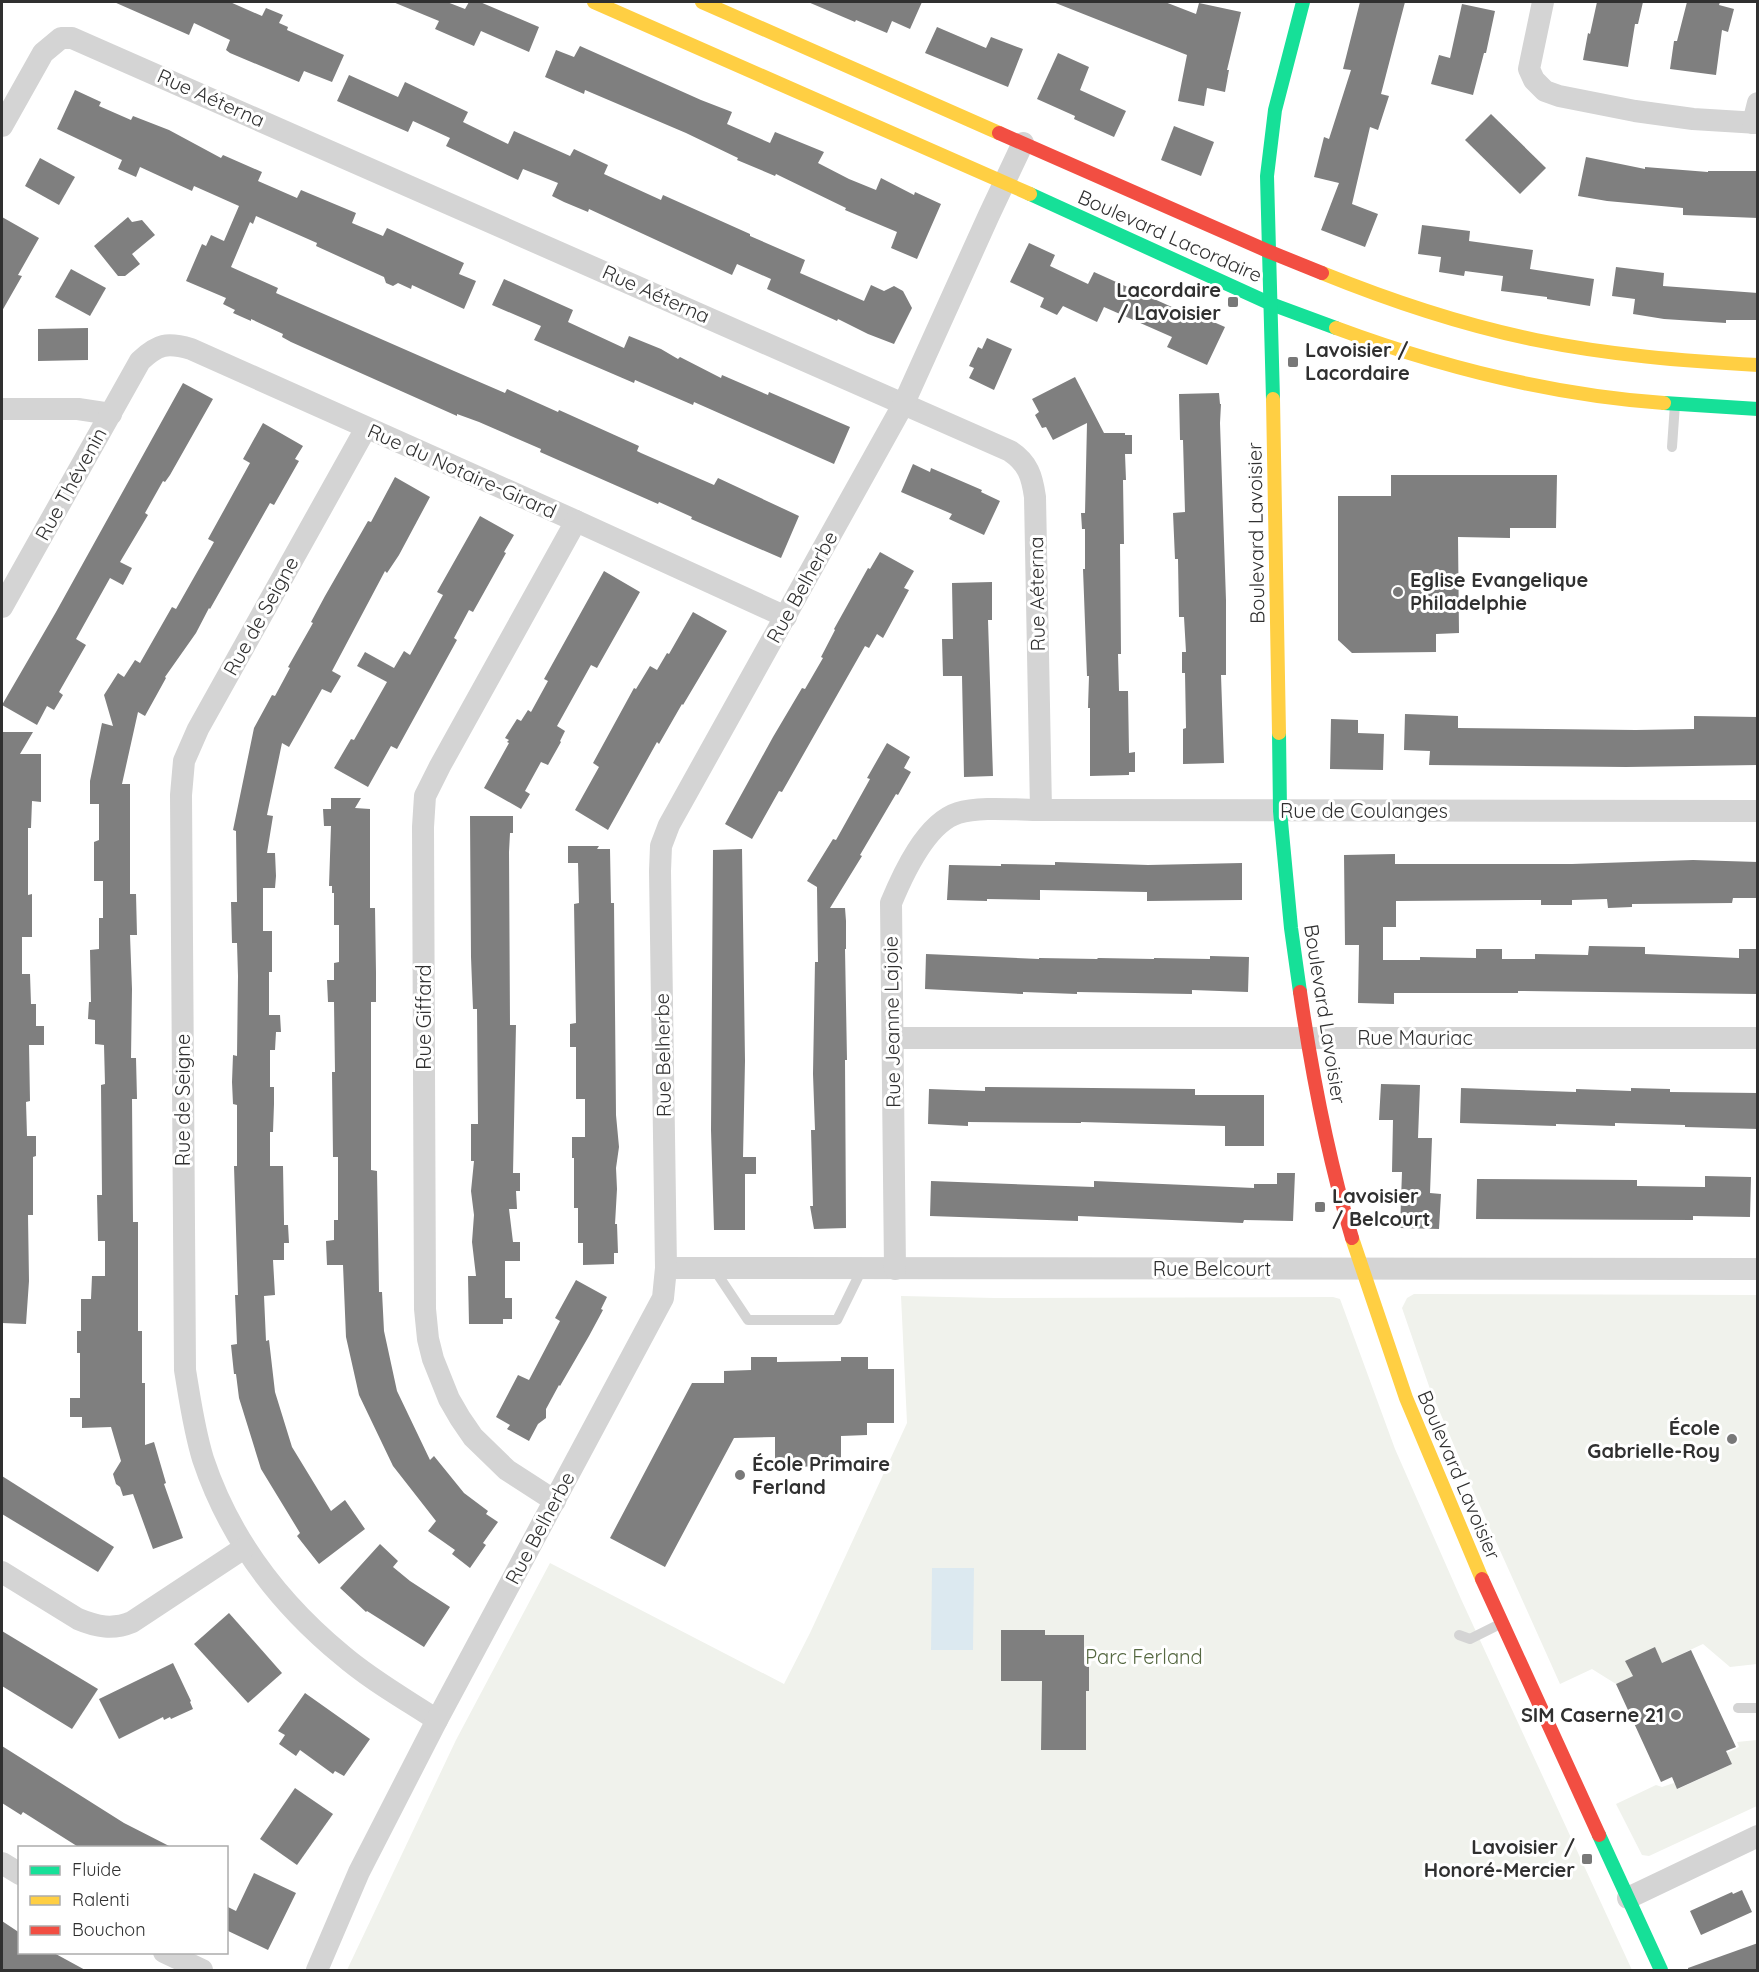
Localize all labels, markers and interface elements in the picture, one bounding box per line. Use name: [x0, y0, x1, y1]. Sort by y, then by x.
street label: Rue Aéterna: [154, 63, 269, 132]
street label: Boulevard Lacordaire: [1074, 184, 1266, 287]
street label: Rue Aéterna: [599, 259, 714, 328]
place label: Lacordaire / Lavoisier: [1116, 277, 1221, 325]
marker: Lacordaire / Lavoisier: [1226, 295, 1240, 309]
place label: Lavoisier / Lacordaire: [1305, 337, 1410, 385]
marker: Lavoisier / Lacordaire: [1286, 355, 1300, 369]
street label: Rue du Notaire-Girard: [364, 418, 560, 523]
street label: Rue Thévenin: [29, 423, 112, 545]
street label: Boulevard Lavoisier: [1241, 442, 1270, 624]
street label: Rue Belherbe: [761, 526, 843, 647]
street label: Rue Aéterna: [1023, 536, 1050, 652]
street label: Rue de Seigne: [218, 552, 304, 680]
place label: Eglise Evangelique Philadelphie: [1410, 567, 1588, 615]
marker: Eglise Evangelique Philadelphie: [1391, 585, 1405, 599]
street label: Rue de Coulanges: [1280, 798, 1448, 823]
street label: Boulevard Lavoisier: [1299, 922, 1352, 1106]
street label: Rue Jeanne Lajoie: [878, 936, 905, 1108]
street label: Rue Giffard: [411, 964, 436, 1070]
street label: Rue Belherbe: [649, 993, 676, 1117]
street label: Rue Mauriac: [1357, 1025, 1473, 1050]
street label: Rue de Seigne: [170, 1034, 195, 1166]
place label: Lavoisier / Belcourt: [1332, 1183, 1431, 1231]
marker: Lavoisier / Belcourt: [1313, 1200, 1327, 1214]
street label: Rue Belcourt: [1153, 1256, 1271, 1281]
street label: Boulevard Lavoisier: [1412, 1386, 1507, 1564]
place label: École Gabrielle-Roy: [1587, 1415, 1720, 1463]
marker: École Gabrielle-Roy: [1725, 1432, 1739, 1446]
place label: École Primaire Ferland: [752, 1451, 890, 1499]
street label: Rue Belherbe: [499, 1467, 580, 1588]
marker: École Primaire Ferland: [733, 1468, 747, 1482]
park label: Parc Ferland: [1085, 1644, 1203, 1669]
place label: SIM Caserne 21: [1521, 1702, 1664, 1727]
marker: SIM Caserne 21: [1669, 1708, 1683, 1722]
place label: Lavoisier / Honoré-Mercier: [1424, 1834, 1575, 1882]
legend: [18, 1846, 228, 1954]
marker: Lavoisier / Honoré-Mercier: [1580, 1852, 1594, 1866]
text: Fluide: [72, 1858, 121, 1881]
text: Ralenti: [72, 1888, 130, 1911]
text: Bouchon: [72, 1918, 146, 1941]

